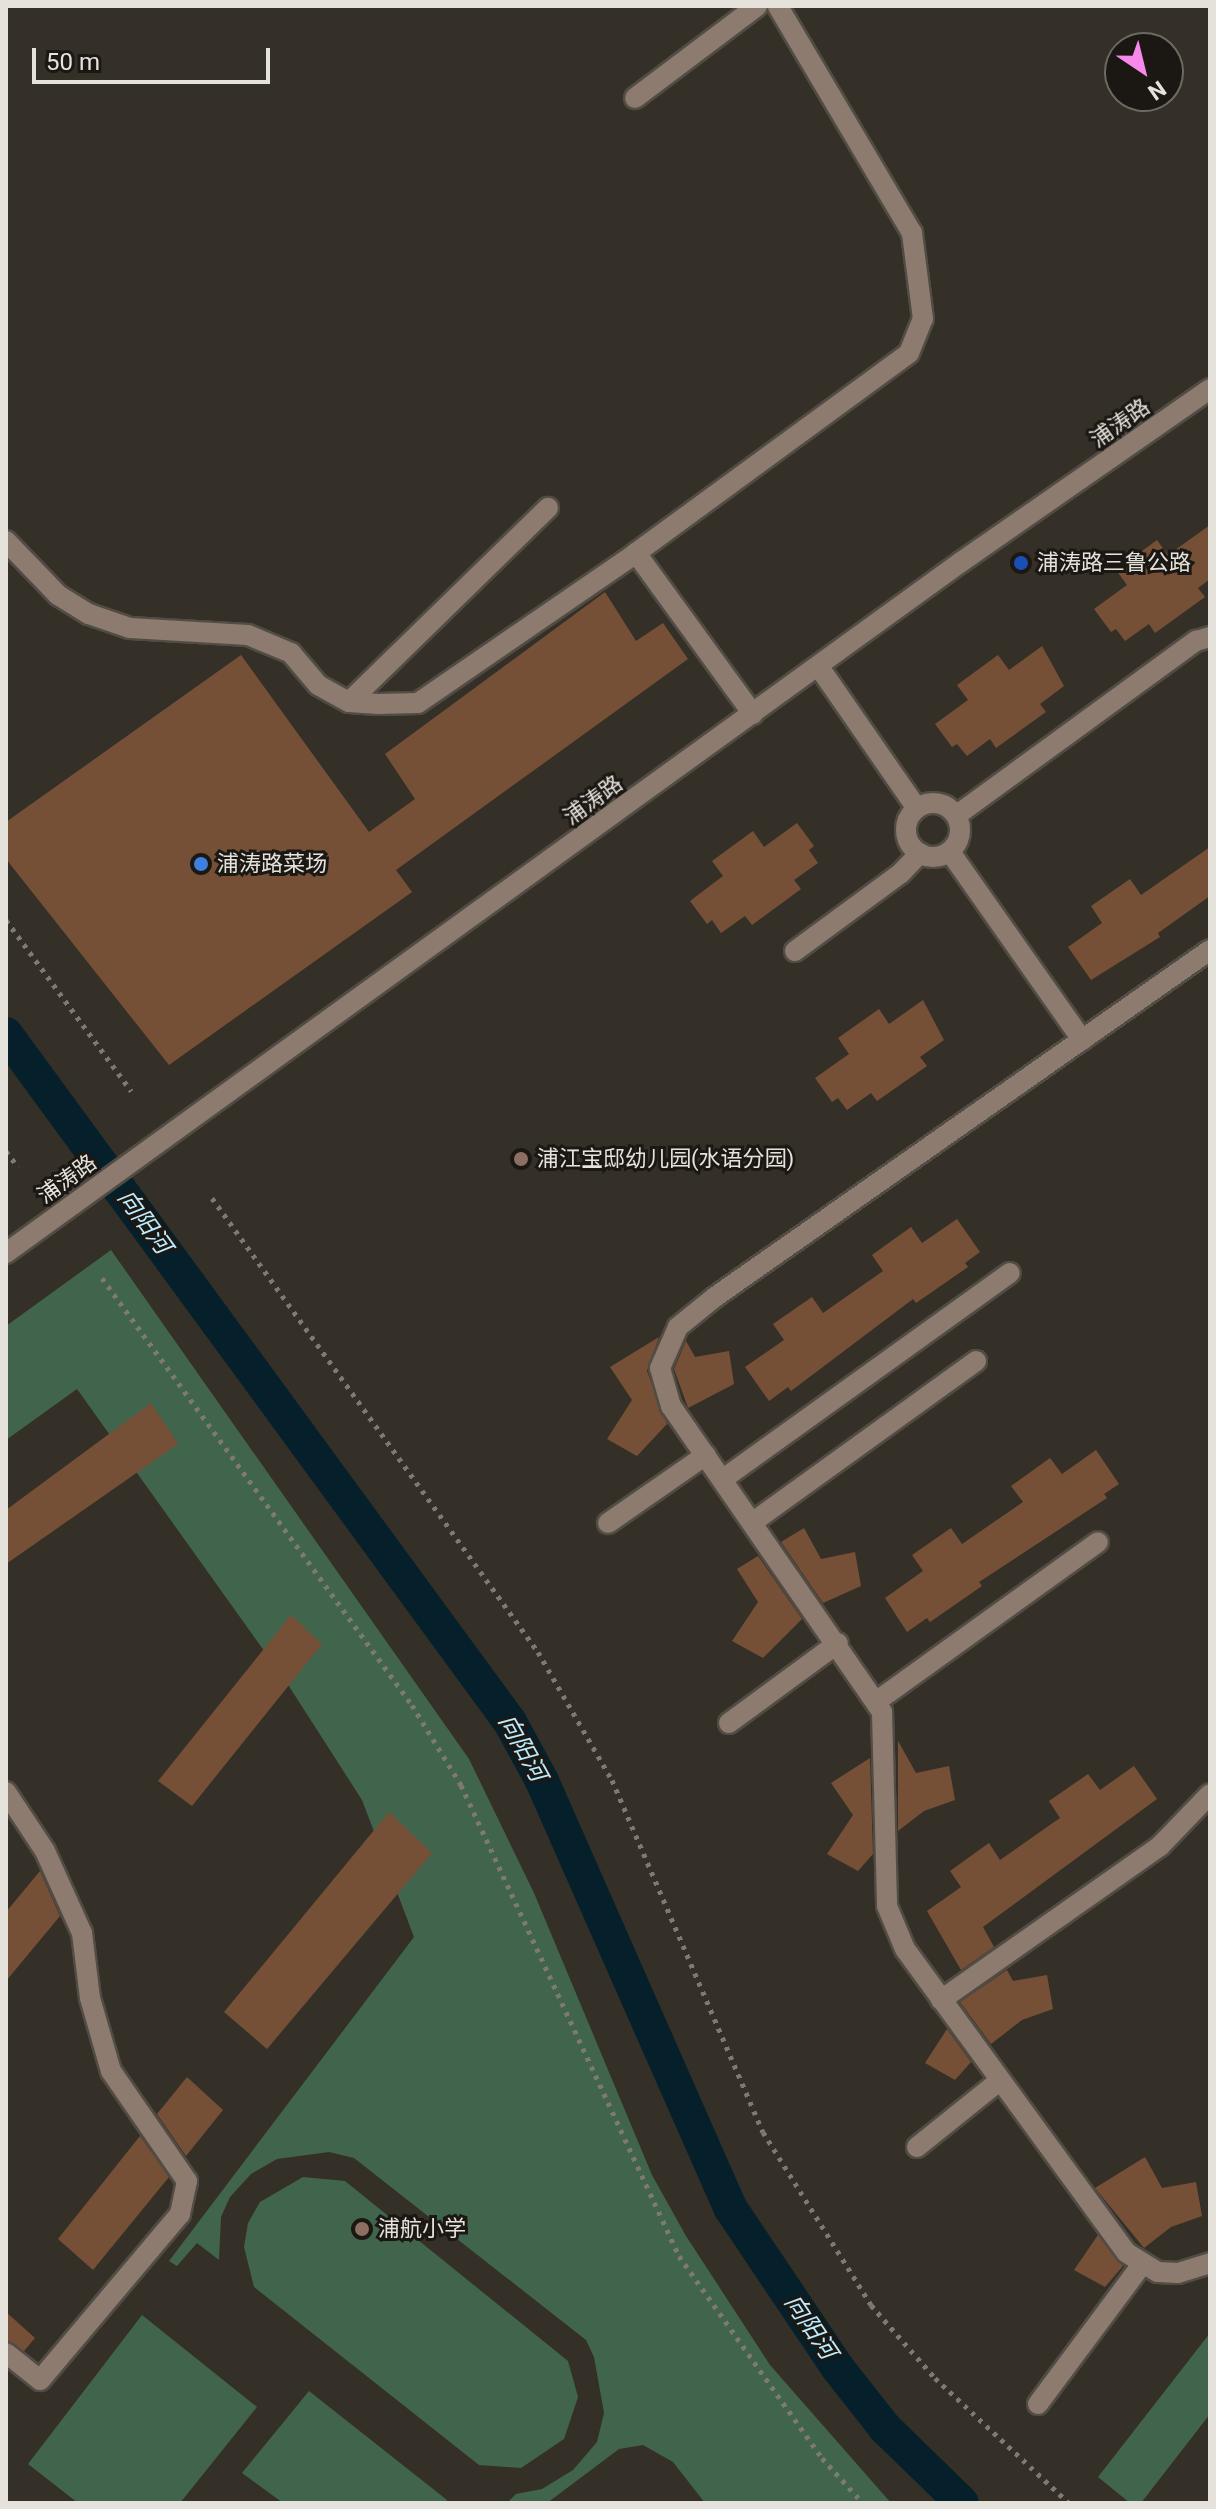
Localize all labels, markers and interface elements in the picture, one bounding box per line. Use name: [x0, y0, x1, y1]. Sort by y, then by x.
scale bar: [36, 32, 274, 82]
north arrow: [1104, 32, 1184, 112]
text: 50 m: [46, 48, 100, 76]
text: N: [1143, 76, 1170, 105]
street label: 浦涛路: [1085, 393, 1155, 453]
place label: 浦涛路三鲁公路: [1037, 550, 1191, 576]
marker: 浦涛路三鲁公路: [1012, 554, 1030, 572]
street label: 浦涛路: [559, 770, 627, 830]
place label: 浦涛路菜场: [217, 851, 327, 877]
marker: 浦涛路菜场: [192, 855, 210, 873]
place label: 浦江宝邸幼儿园(水语分园): [537, 1146, 794, 1172]
street label: 浦涛路: [33, 1149, 101, 1209]
marker: 浦江宝邸幼儿园(水语分园): [512, 1150, 530, 1168]
water label: 向阳河: [111, 1184, 177, 1260]
water label: 向阳河: [492, 1710, 552, 1786]
place label: 浦航小学: [378, 2216, 466, 2242]
marker: 浦航小学: [353, 2220, 371, 2238]
water label: 向阳河: [778, 2289, 842, 2365]

